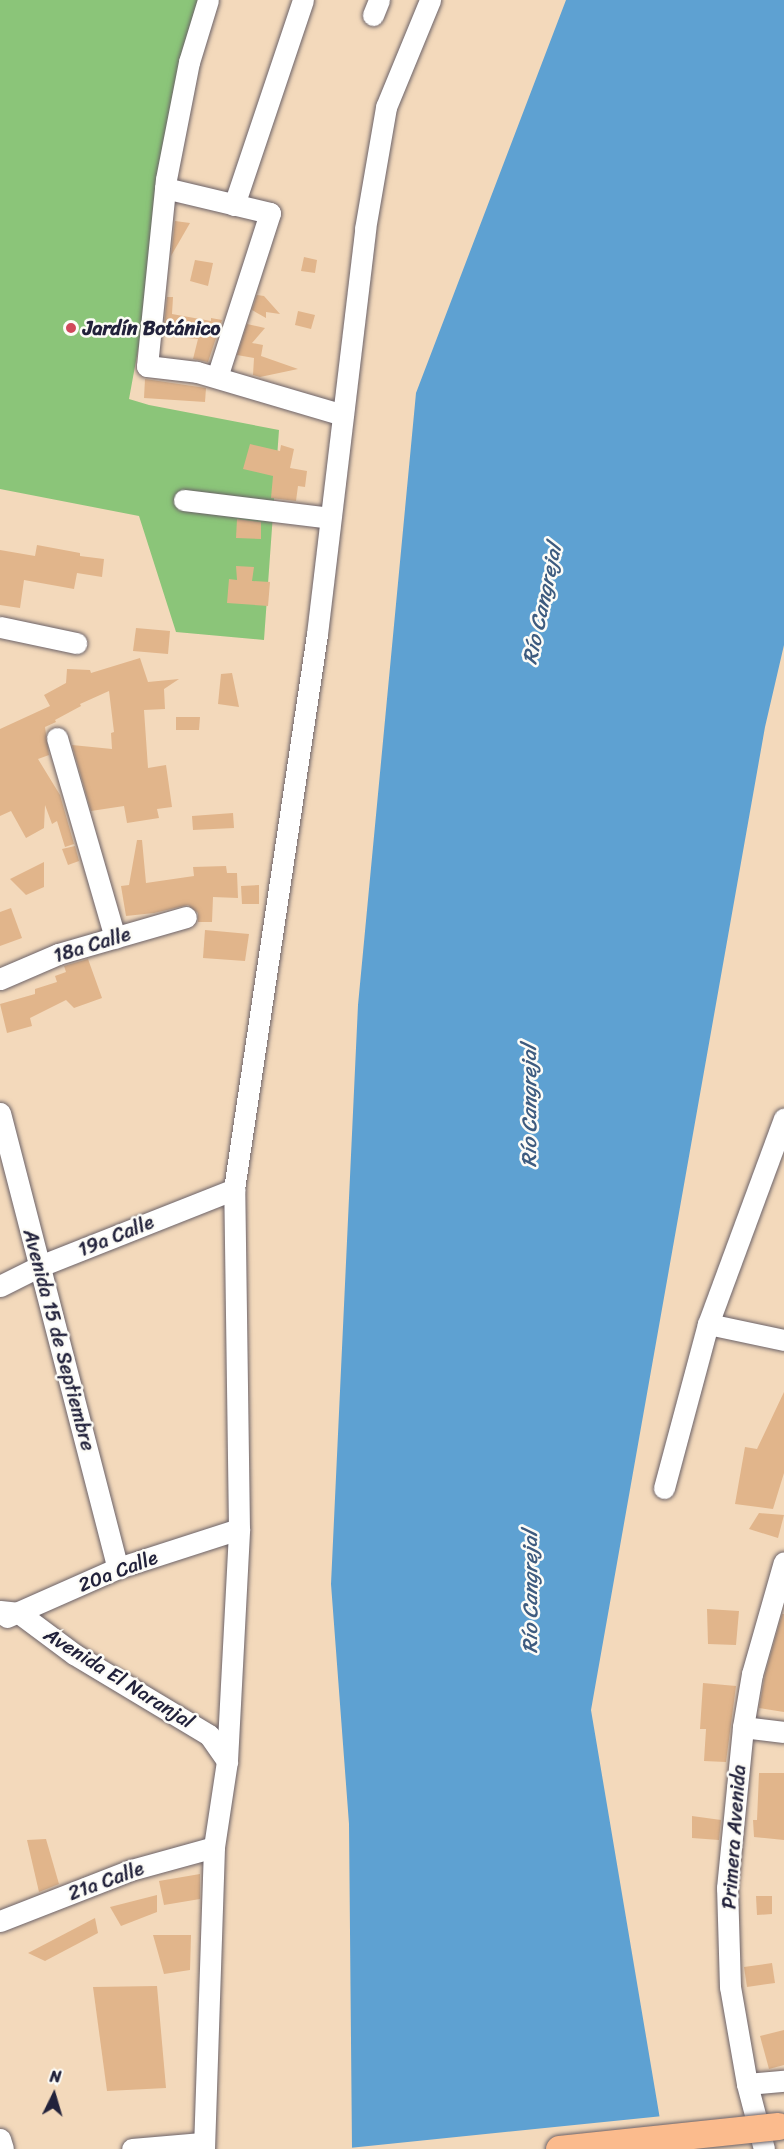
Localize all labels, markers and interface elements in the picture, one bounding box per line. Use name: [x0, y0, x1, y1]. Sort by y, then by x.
place label: Jardín Botánico: [83, 316, 220, 340]
marker: Jardín Botánico: [64, 321, 78, 335]
water label: Río Cangrejal: [517, 541, 567, 667]
street label: 18a Calle: [50, 922, 134, 968]
water label: Río Cangrejal: [516, 1045, 542, 1167]
street label: 19a Calle: [74, 1210, 158, 1262]
street label: Avenida 15 de Septiembre: [18, 1226, 100, 1454]
water label: Río Cangrejal: [517, 1531, 543, 1653]
street label: 20a Calle: [75, 1545, 161, 1597]
street label: Avenida El Naranjal: [40, 1622, 198, 1734]
street label: Primera Avenida: [717, 1764, 751, 1910]
street label: 21a Calle: [65, 1856, 147, 1906]
text: N: [49, 2062, 62, 2091]
north arrow: [24, 2065, 84, 2125]

